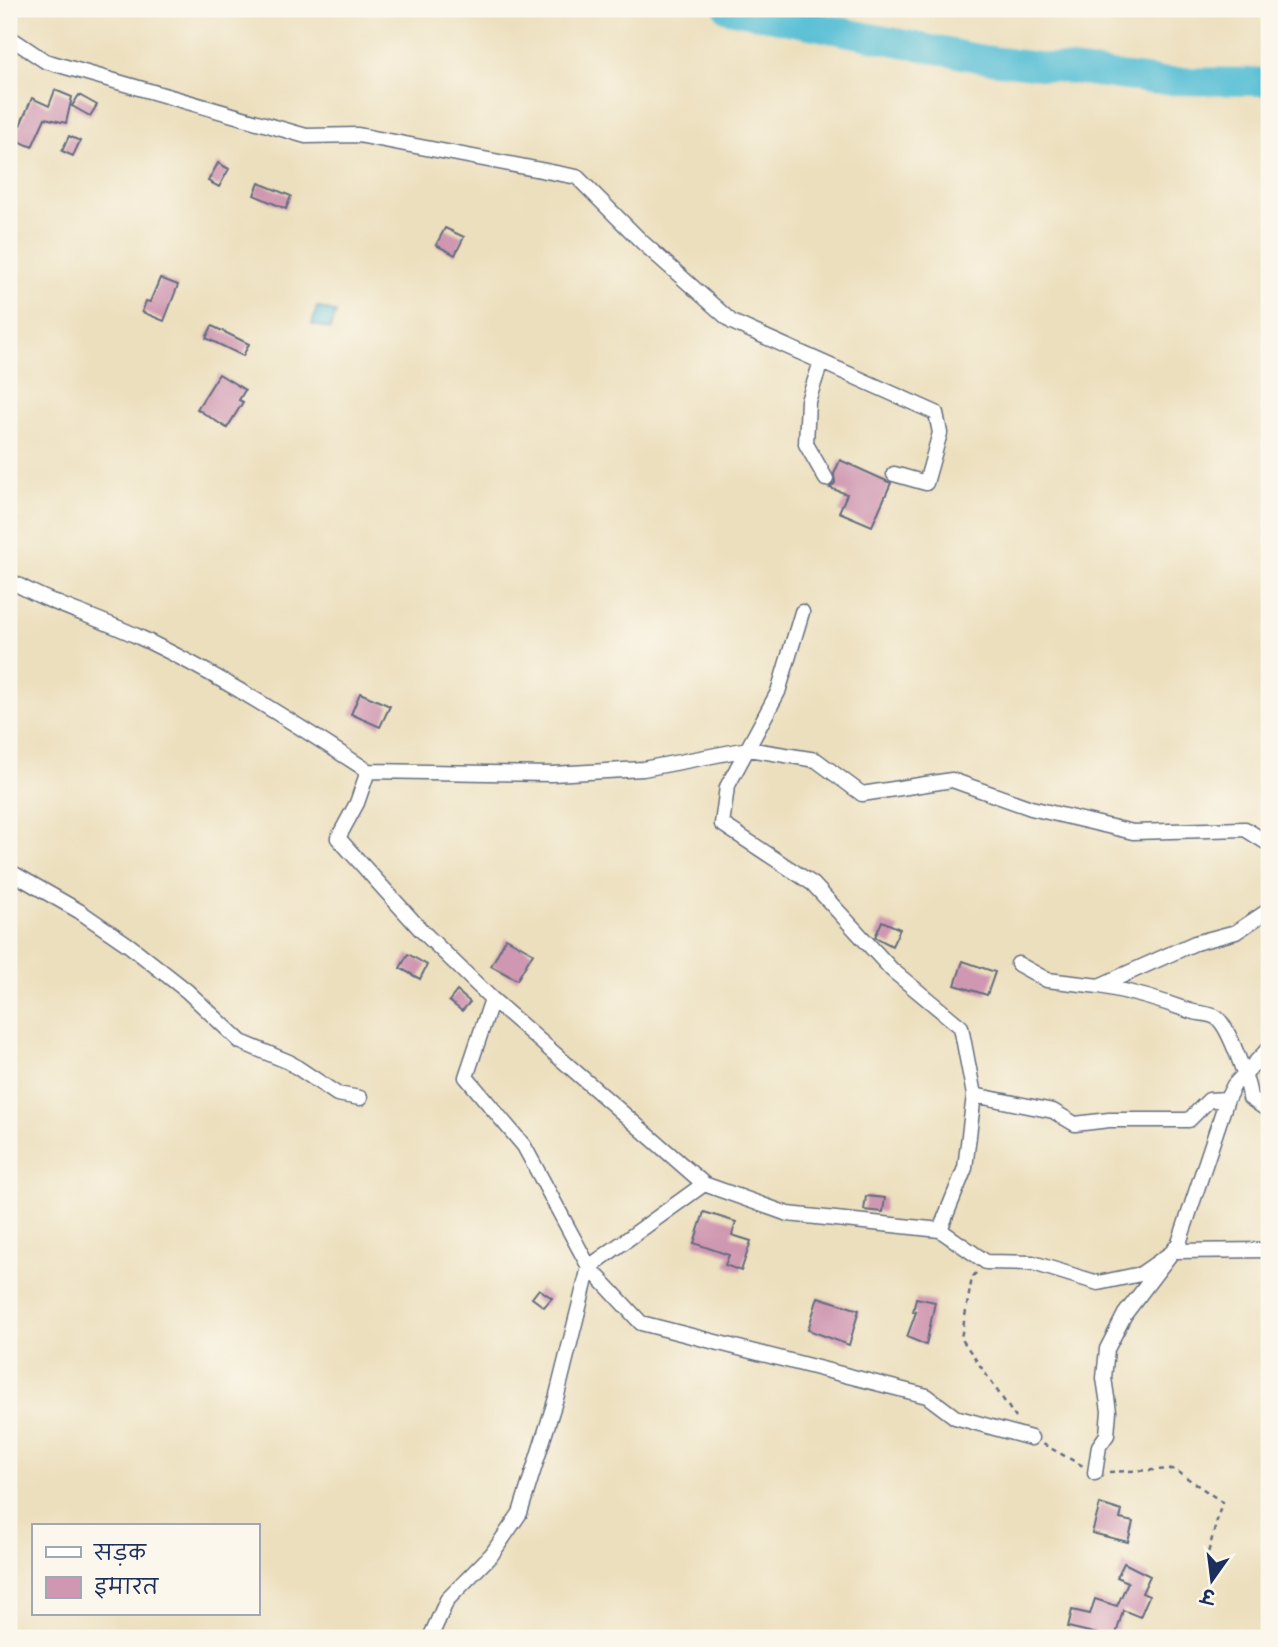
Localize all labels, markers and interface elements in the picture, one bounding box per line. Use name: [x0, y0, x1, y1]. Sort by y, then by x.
legend: [32, 1524, 259, 1616]
text: सड़क: [93, 1539, 147, 1568]
north arrow: [1176, 1546, 1246, 1616]
text: इमारत: [94, 1573, 160, 1602]
text: उ: [1197, 1580, 1220, 1610]

